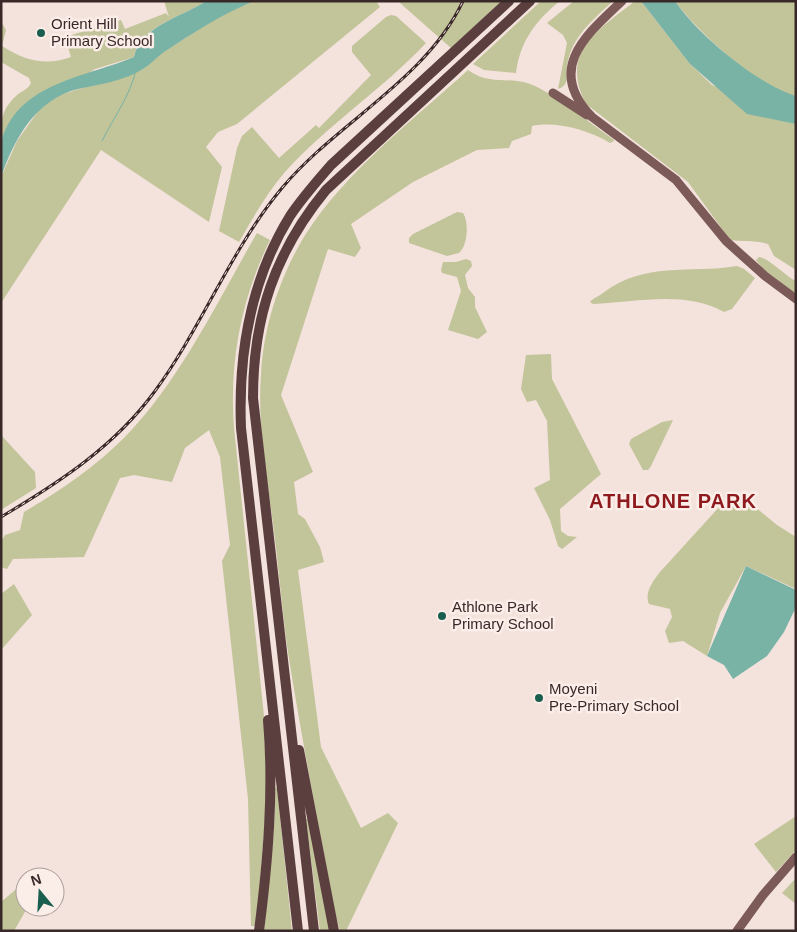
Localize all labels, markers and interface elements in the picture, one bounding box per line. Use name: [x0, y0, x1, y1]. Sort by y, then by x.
place label: Orient Hill Primary School: [51, 15, 153, 49]
marker: Orient Hill Primary School: [35, 27, 47, 39]
district label: ATHLONE PARK: [589, 490, 757, 512]
place label: Athlone Park Primary School: [452, 598, 554, 632]
marker: Athlone Park Primary School: [436, 610, 448, 622]
place label: Moyeni Pre-Primary School: [549, 680, 679, 714]
marker: Moyeni Pre-Primary School: [533, 692, 545, 704]
north arrow: [15, 867, 65, 917]
text: N: [29, 870, 43, 889]

